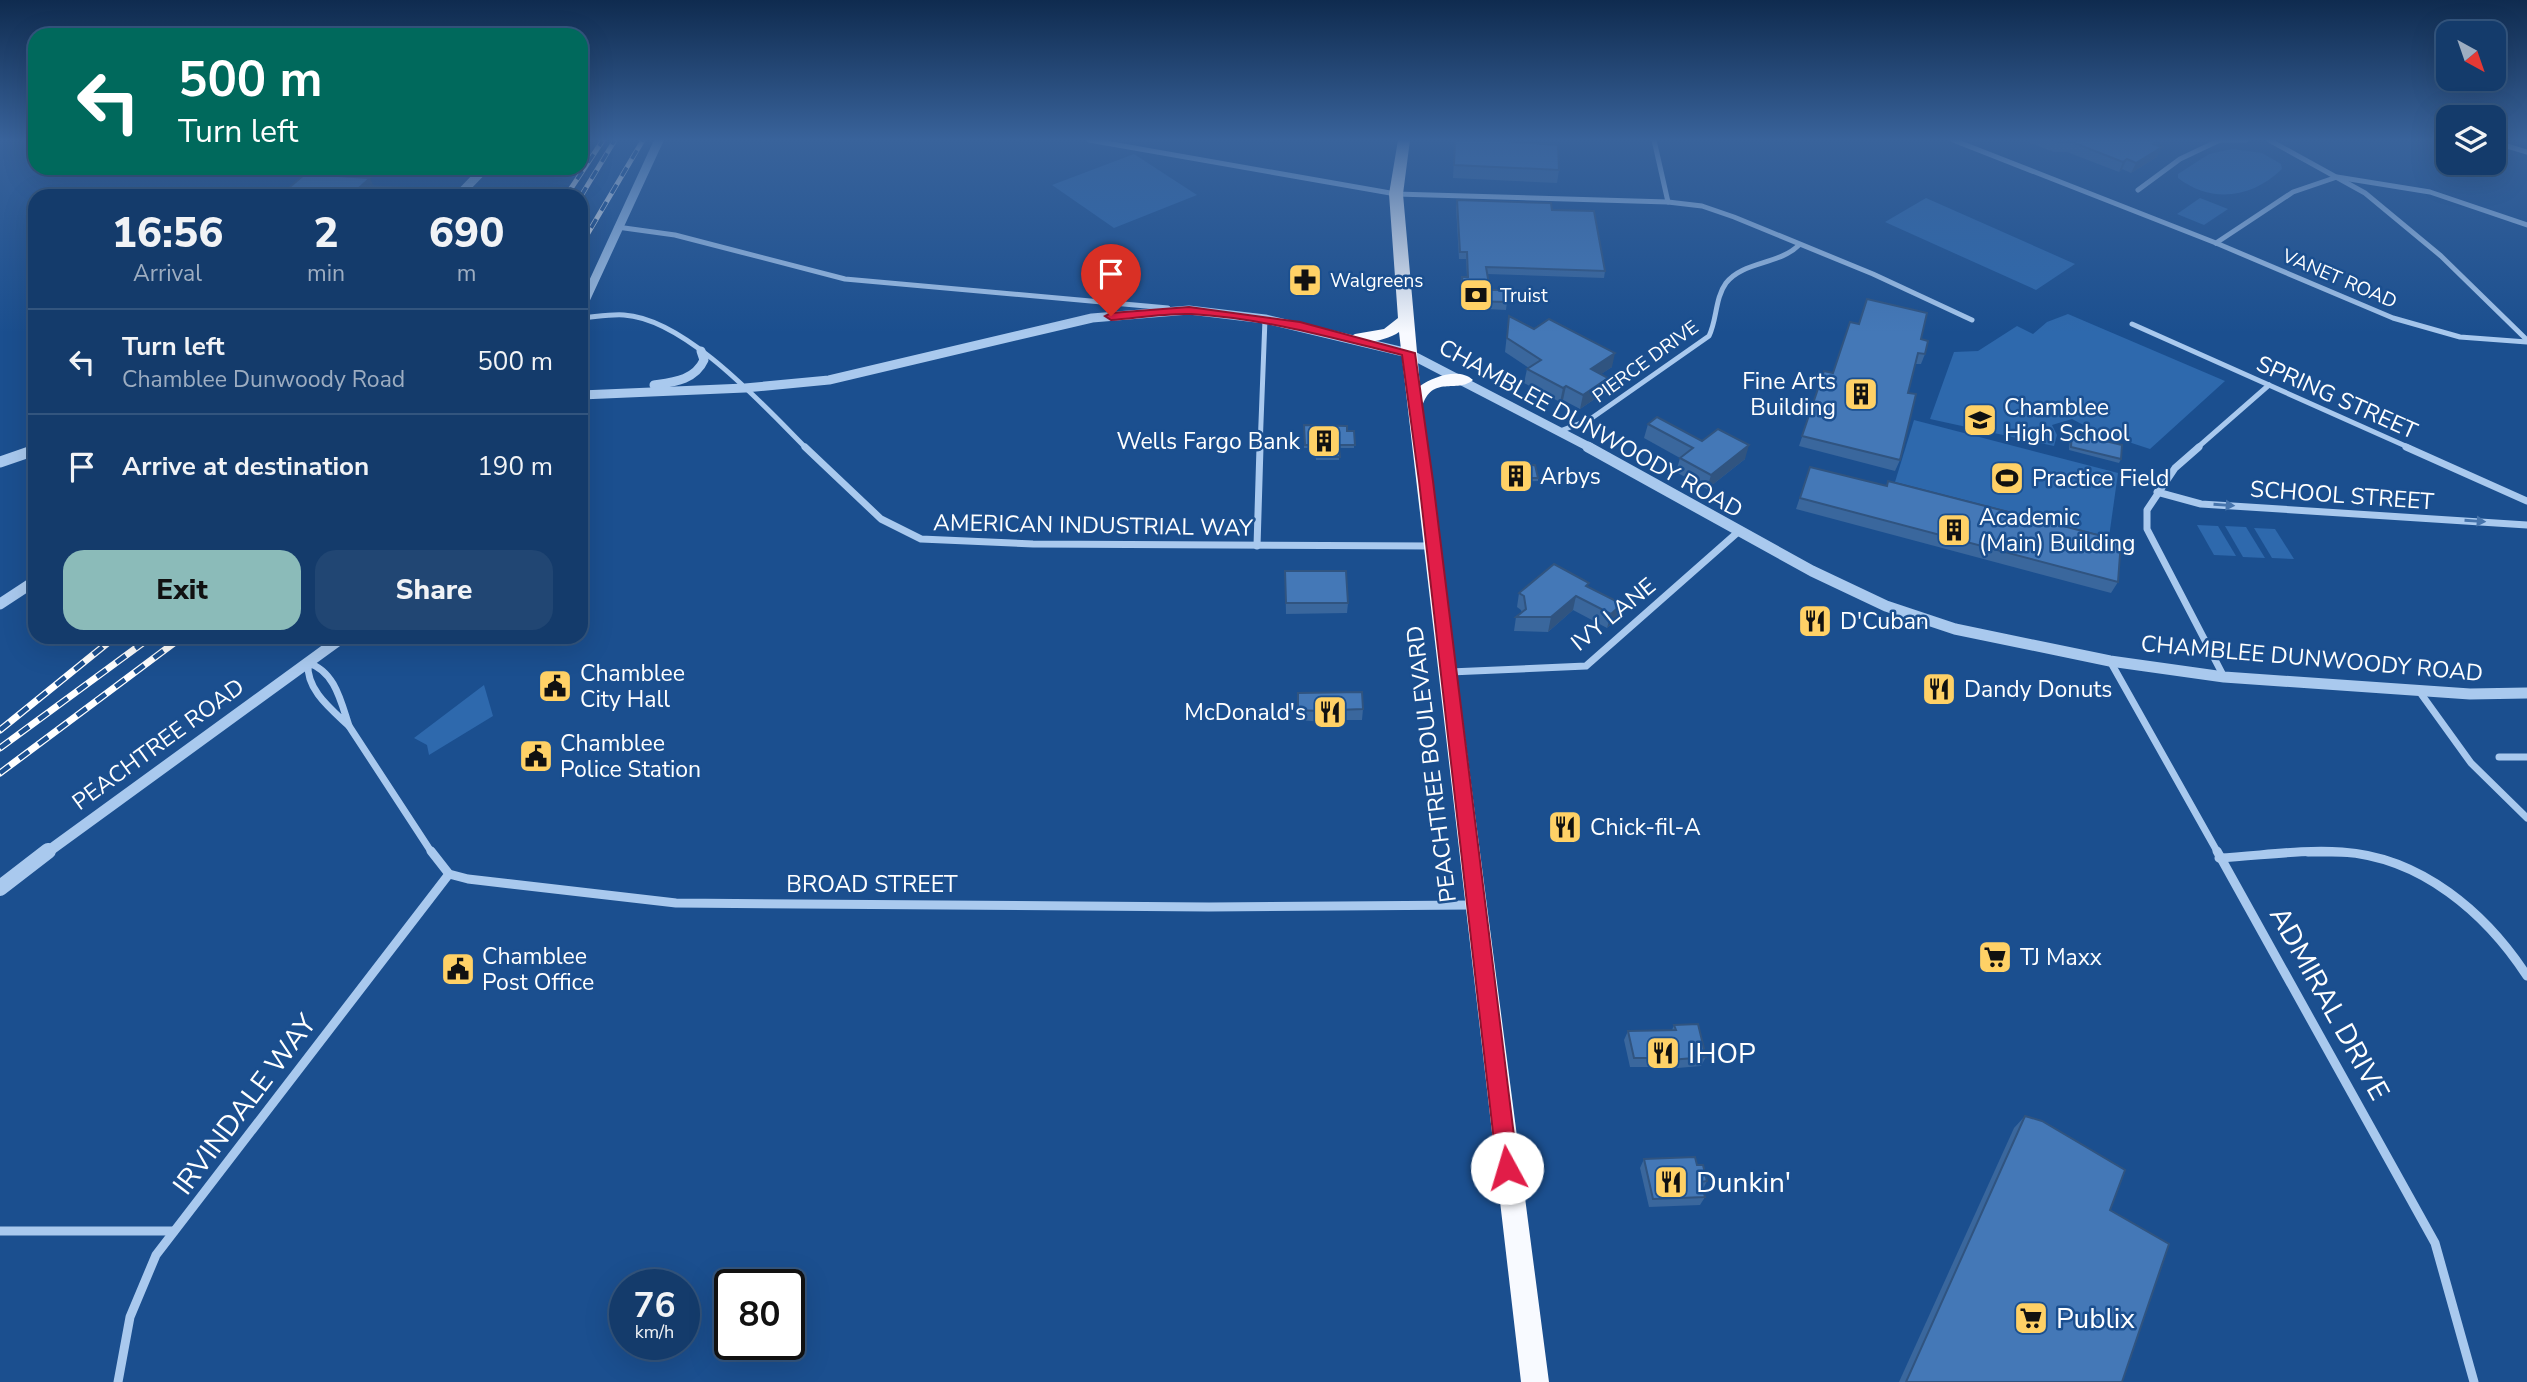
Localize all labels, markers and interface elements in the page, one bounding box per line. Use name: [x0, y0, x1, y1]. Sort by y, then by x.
north arrow: [2436, 21, 2506, 91]
map controls: [2436, 21, 2506, 175]
text: 500 m: [178, 46, 322, 113]
icon: left: [63, 56, 154, 147]
button: layers: [2436, 105, 2506, 175]
text: Turn left: [178, 110, 298, 153]
text: 16:56: [112, 205, 223, 262]
text: 2: [313, 205, 339, 262]
text: 690: [429, 205, 504, 262]
street label: VANET ROAD: [2277, 243, 2401, 315]
pin: [1081, 244, 1141, 316]
icon: arrive: [1092, 255, 1130, 293]
text: Arrival: [133, 258, 202, 289]
text: min: [307, 258, 345, 289]
text: m: [457, 258, 476, 289]
pharmacy icon: Walgreens: [1286, 261, 1324, 299]
place label: Walgreens: [1330, 268, 1423, 294]
bank icon: Truist: [1457, 276, 1495, 314]
place label: Truist: [1500, 283, 1548, 309]
street label: PIERCE DRIVE: [1587, 315, 1704, 409]
text: Turn left: [122, 329, 225, 364]
street label: CHAMBLEE DUNWOODY ROAD: [1433, 332, 1748, 525]
icon: left: [63, 343, 101, 381]
text: 500 m: [477, 344, 553, 379]
street label: SPRING STREET: [2251, 348, 2422, 447]
text: Chamblee Dunwoody Road: [122, 364, 405, 395]
place label: Fine Arts Building: [1742, 366, 1836, 423]
building icon: Fine Arts Building: [1842, 375, 1880, 413]
place label: Chamblee High School: [2004, 392, 2130, 449]
school or university icon: Chamblee High School: [1961, 401, 1999, 439]
building icon: Wells Fargo Bank: [1305, 422, 1343, 460]
place label: Wells Fargo Bank: [1116, 426, 1300, 457]
icon: arrive: [63, 448, 101, 486]
text: Arrive at destination: [122, 449, 369, 484]
text: 190 m: [477, 449, 553, 484]
building icon: Arbys: [1497, 457, 1535, 495]
sports icon: Practice Field: [1988, 459, 2026, 497]
place label: Arbys: [1540, 461, 1601, 492]
place label: Practice Field: [2032, 463, 2170, 494]
street label: SCHOOL STREET: [2249, 474, 2435, 517]
one-way arrow: [2213, 500, 2235, 511]
place label: Academic (Main) Building: [1979, 502, 2136, 559]
street label: AMERICAN INDUSTRIAL WAY: [933, 507, 1253, 544]
building icon: Academic (Main) Building: [1935, 511, 1973, 549]
one-way arrow: [2465, 516, 2487, 527]
button: Exit: [63, 550, 301, 630]
button: Share: [315, 550, 553, 630]
street label: IVY LANE: [1564, 571, 1662, 658]
restaurant icon: D'Cuban: [1796, 602, 1834, 640]
place label: D'Cuban: [1840, 606, 1929, 637]
street label: PEACHTREE BOULEVARD: [1399, 624, 1464, 904]
street label: CHAMBLEE DUNWOODY ROAD: [2140, 628, 2484, 689]
place label: Chamblee City Hall: [580, 658, 685, 715]
public building icon: Chamblee City Hall: [536, 667, 574, 705]
restaurant icon: Dandy Donuts: [1920, 670, 1958, 708]
street label: PEACHTREE ROAD: [66, 671, 251, 817]
place label: Dandy Donuts: [1964, 674, 2112, 705]
restaurant icon: McDonald's: [1311, 693, 1349, 731]
place label: McDonald's: [1184, 697, 1306, 728]
place label: Chamblee Police Station: [560, 728, 701, 785]
public building icon: Chamblee Police Station: [517, 737, 555, 775]
restaurant icon: Chick-fil-A: [1546, 808, 1584, 846]
place label: Chick-fil-A: [1590, 812, 1701, 843]
street label: BROAD STREET: [786, 869, 958, 900]
street label: ADMIRAL DRIVE: [2260, 900, 2398, 1107]
supermarket icon: TJ Maxx: [1976, 938, 2014, 976]
place label: Chamblee Post Office: [482, 941, 594, 998]
place label: TJ Maxx: [2020, 942, 2102, 973]
public building icon: Chamblee Post Office: [439, 950, 477, 988]
street label: IRVINDALE WAY: [164, 1006, 326, 1203]
restaurant icon: IHOP: [1644, 1034, 1682, 1072]
place label: IHOP: [1688, 1035, 1756, 1073]
position arrow: [1470, 1131, 1544, 1205]
restaurant icon: Dunkin': [1652, 1163, 1690, 1201]
place label: Dunkin': [1696, 1164, 1791, 1202]
speed limit sign: 80: [714, 1269, 805, 1360]
text: 76: [633, 1282, 676, 1329]
supermarket icon: Publix: [2012, 1299, 2050, 1337]
place label: Publix: [2056, 1300, 2135, 1338]
text: km/h: [635, 1320, 674, 1344]

